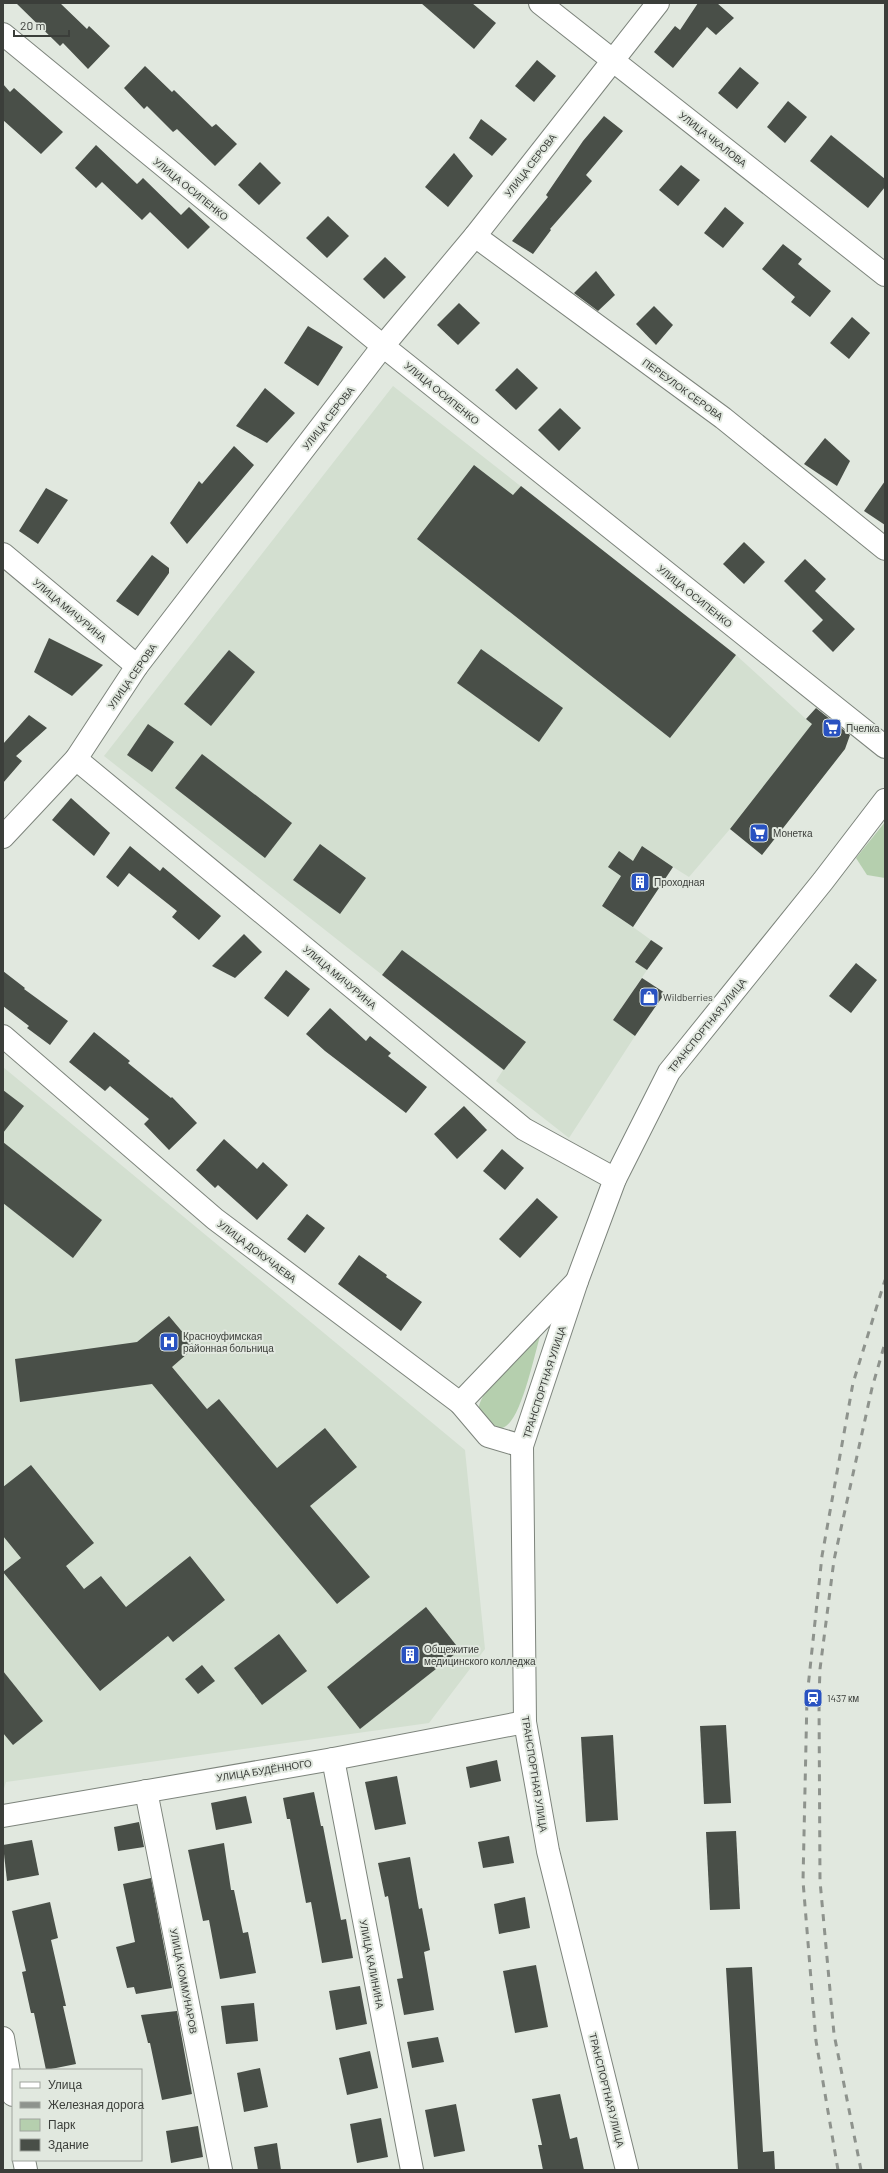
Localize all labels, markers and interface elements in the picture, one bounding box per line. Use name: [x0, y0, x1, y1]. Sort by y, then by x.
scale bar: [14, 12, 69, 38]
text: 20 m: [20, 18, 46, 32]
street label: УЛИЦА ЧКАЛОВА: [677, 109, 749, 169]
street label: УЛИЦА СЕРОВА: [502, 131, 559, 199]
street label: УЛИЦА ОСИПЕНКО: [151, 155, 231, 223]
street label: ПЕРЕУЛОК СЕРОВА: [640, 356, 726, 422]
street label: УЛИЦА ОСИПЕНКО: [402, 359, 482, 427]
street label: УЛИЦА СЕРОВА: [300, 384, 357, 452]
street label: УЛИЦА ОСИПЕНКО: [655, 562, 735, 630]
street label: УЛИЦА МИЧУРИНА: [31, 576, 109, 644]
street label: УЛИЦА СЕРОВА: [105, 641, 159, 711]
supermarket icon: Пчелка: [821, 717, 843, 739]
place label: Пчелка: [846, 722, 880, 734]
supermarket icon: Монетка: [748, 822, 770, 844]
place label: Монетка: [773, 827, 813, 839]
building icon: Проходная: [629, 871, 651, 893]
place label: Проходная: [654, 876, 705, 888]
street label: УЛИЦА МИЧУРИНА: [301, 943, 379, 1011]
street label: ТРАНСПОРТНАЯ УЛИЦА: [665, 975, 749, 1074]
shop icon: Wildberries: [638, 986, 660, 1008]
place label: Wildberries: [663, 991, 713, 1003]
street label: УЛИЦА ДОКУЧАЕВА: [215, 1217, 299, 1285]
street label: ТРАНСПОРТНАЯ УЛИЦА: [520, 1324, 568, 1440]
place label: Красноуфимская районная больница: [183, 1330, 274, 1354]
hospital icon: Красноуфимская районная больница: [158, 1331, 180, 1353]
place label: Общежитие медицинского колледжа: [424, 1643, 536, 1667]
building icon: Общежитие медицинского колледжа: [399, 1644, 421, 1666]
station icon: 1437 км: [802, 1687, 824, 1709]
place label: 1437 км: [827, 1692, 859, 1704]
street label: ТРАНСПОРТНАЯ УЛИЦА: [520, 1715, 550, 1833]
street label: УЛИЦА БУДЁННОГО: [215, 1757, 313, 1783]
street label: УЛИЦА КАЛИНИНА: [357, 1918, 387, 2010]
street label: УЛИЦА КОММУНАРОВ: [168, 1927, 200, 2035]
street label: ТРАНСПОРТНАЯ УЛИЦА: [587, 2032, 627, 2149]
legend: [12, 2069, 142, 2161]
text: Улица: [48, 2077, 82, 2092]
text: Железная дорога: [48, 2097, 144, 2112]
text: Парк: [48, 2117, 76, 2132]
text: Здание: [48, 2137, 89, 2152]

